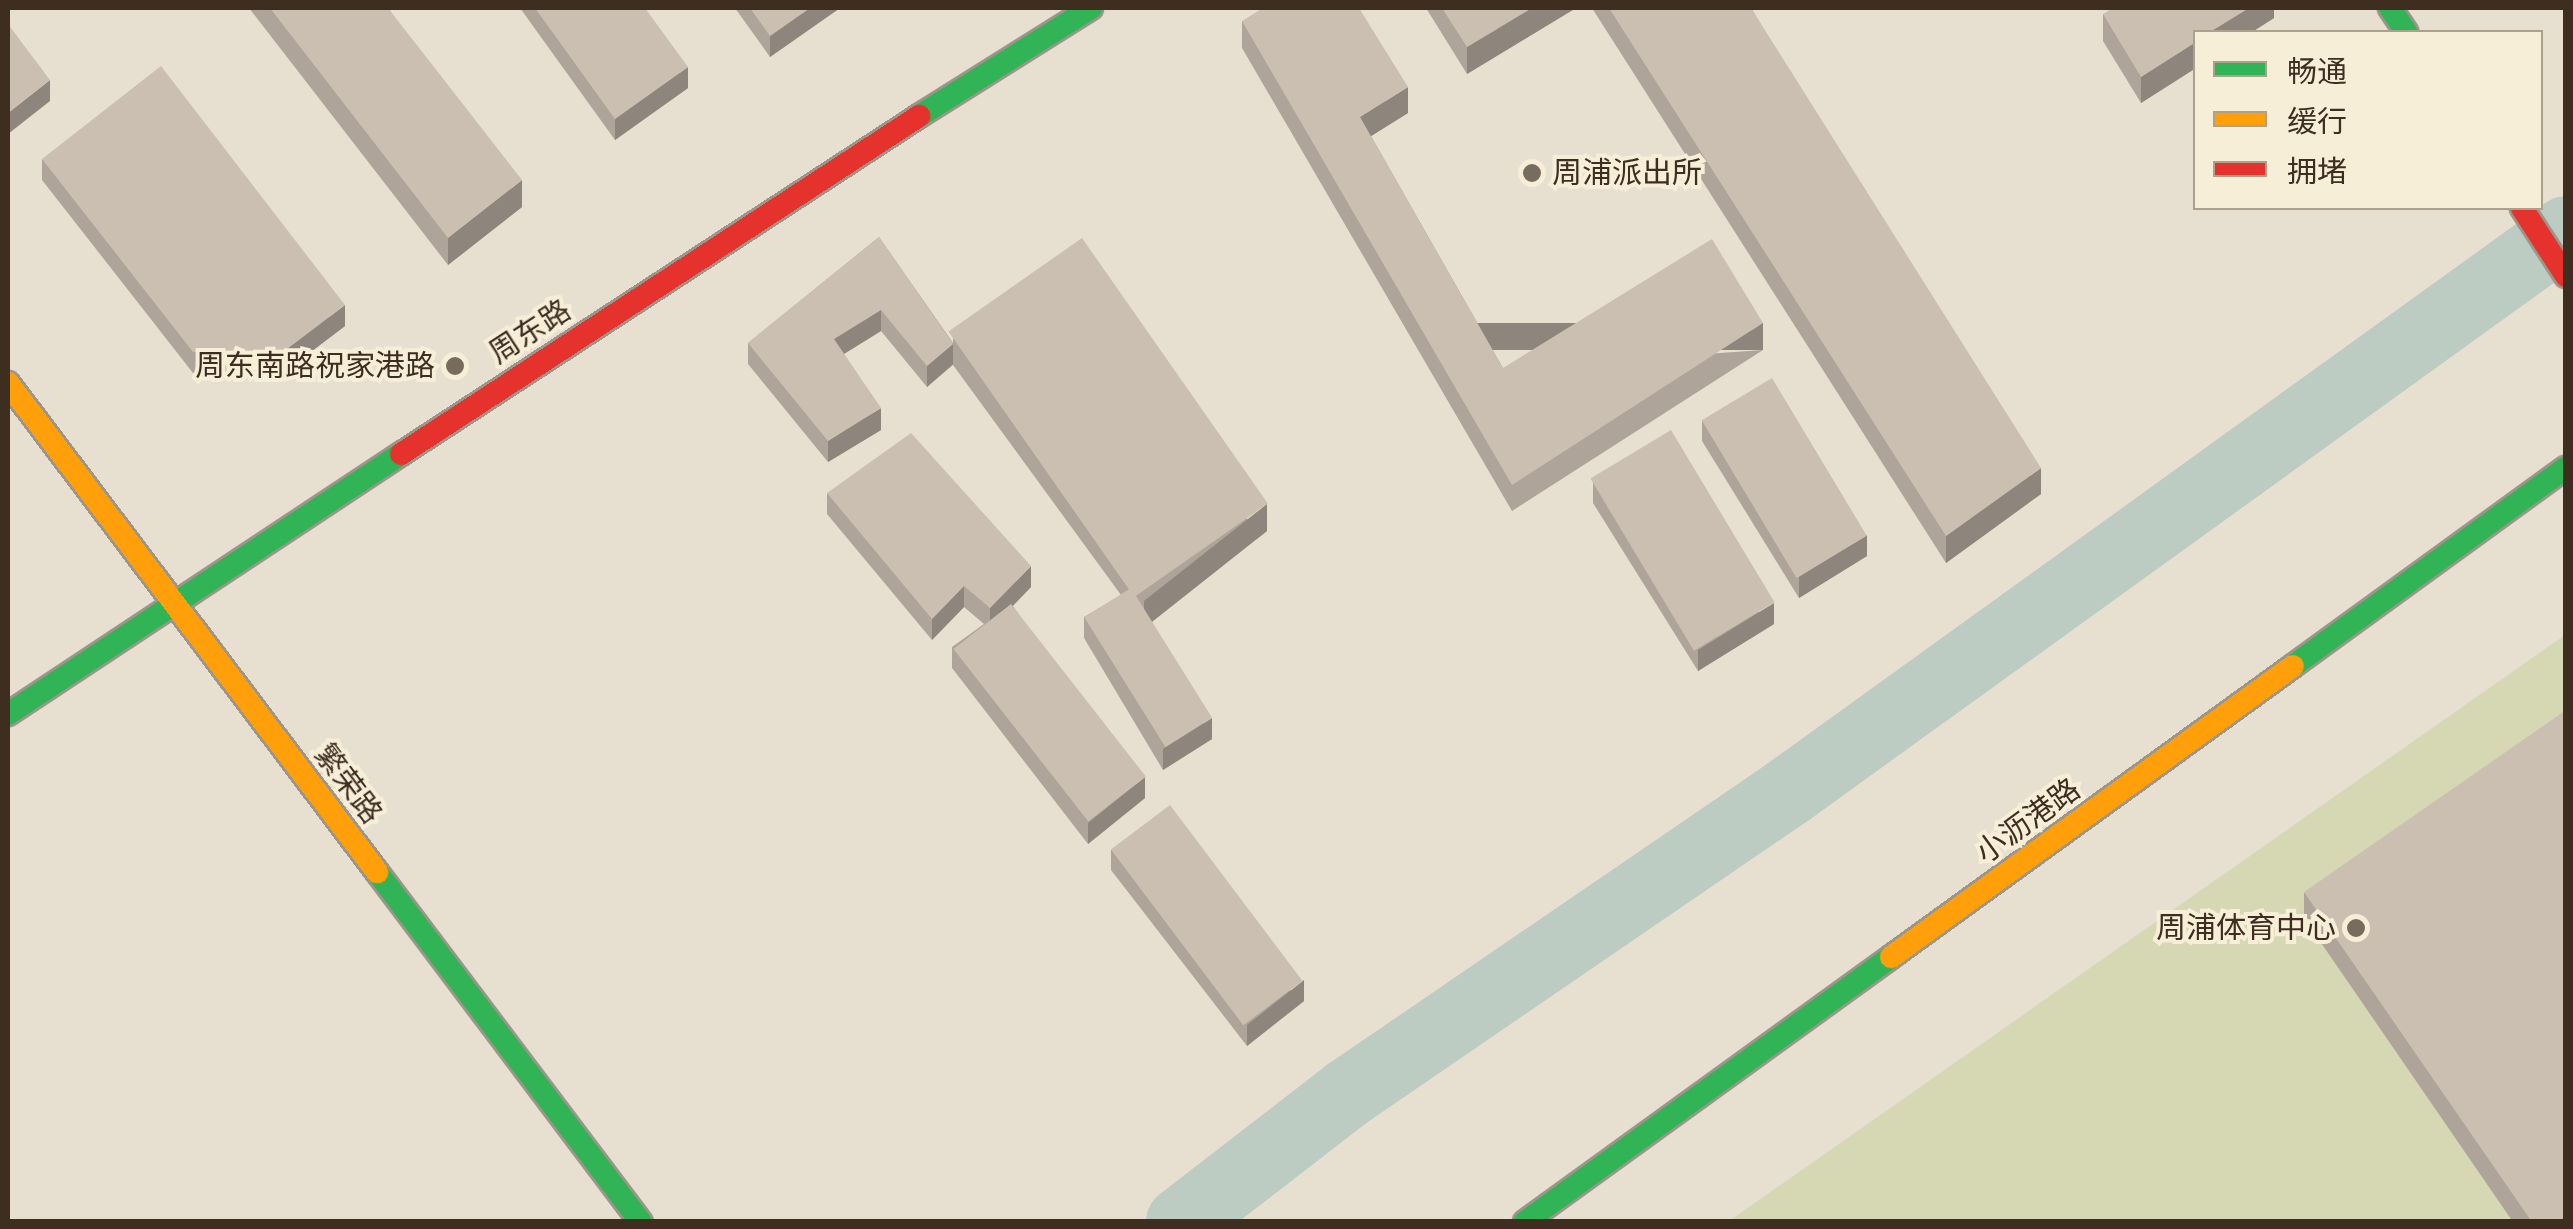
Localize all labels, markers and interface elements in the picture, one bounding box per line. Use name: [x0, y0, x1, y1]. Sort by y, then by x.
legend: [2193, 30, 2543, 210]
text: 畅通: [2287, 55, 2347, 88]
text: 缓行: [2287, 105, 2347, 138]
place label: 周浦派出所: [1552, 155, 1702, 191]
text: 拥堵: [2287, 155, 2347, 188]
marker: 周浦派出所: [1521, 162, 1543, 184]
street label: 周东路: [482, 292, 578, 372]
place label: 周东南路祝家港路: [195, 348, 435, 384]
marker: 周东南路祝家港路: [444, 355, 466, 377]
street label: 繁荣路: [307, 737, 389, 831]
street label: 小沥港路: [1969, 771, 2087, 871]
place label: 周浦体育中心: [2156, 910, 2336, 946]
marker: 周浦体育中心: [2345, 917, 2367, 939]

